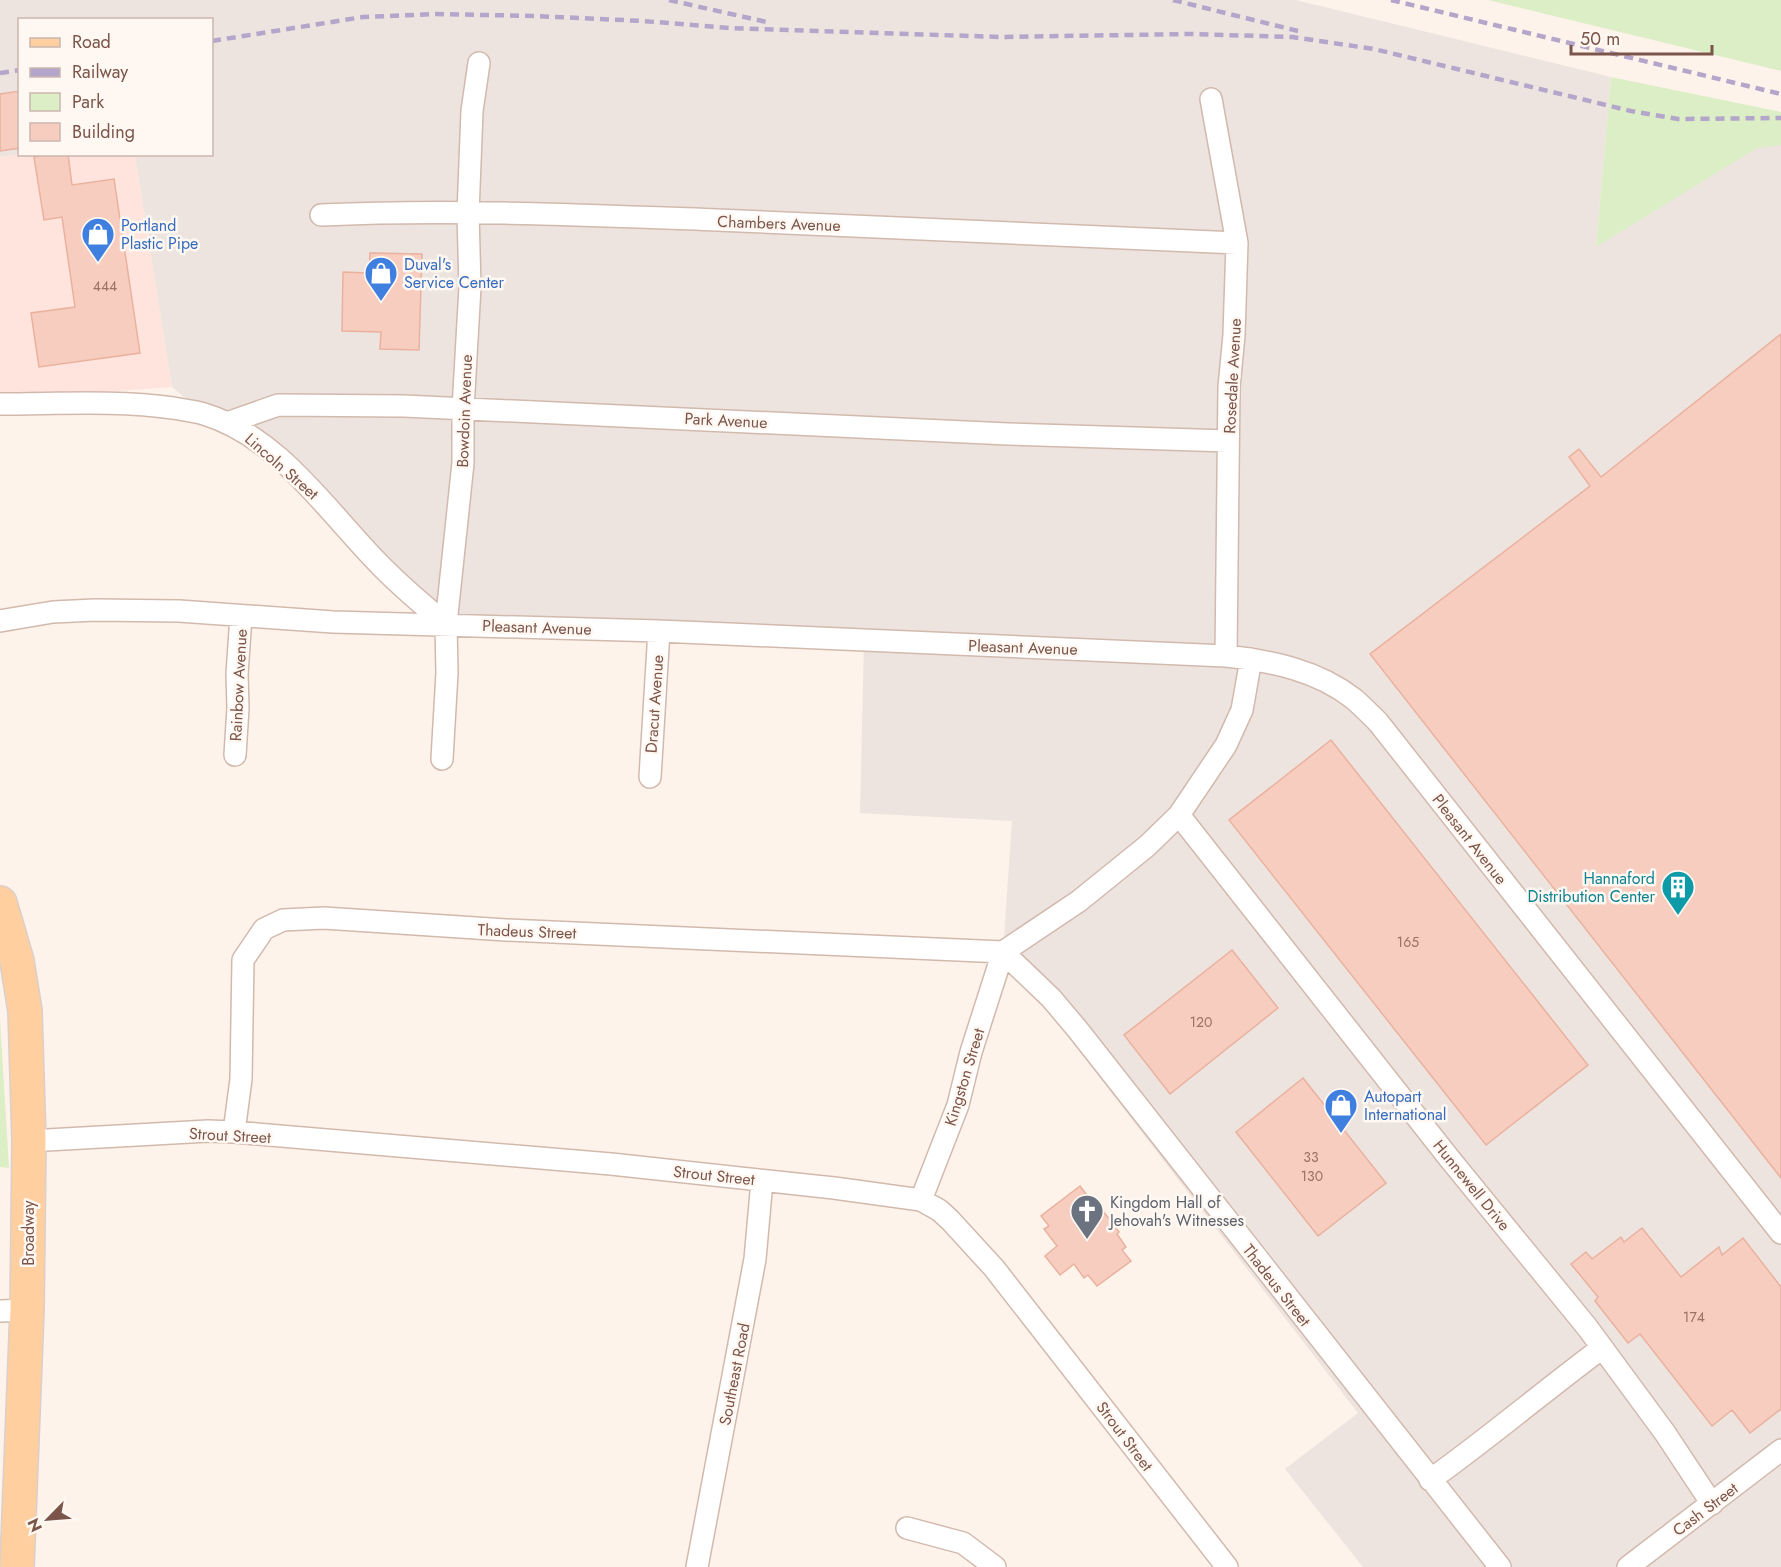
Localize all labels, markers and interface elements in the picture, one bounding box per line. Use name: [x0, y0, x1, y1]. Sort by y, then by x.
legend: [18, 18, 213, 156]
scale bar: [1571, 18, 1712, 56]
text: 50 m: [1580, 26, 1620, 52]
text: Road: [72, 29, 111, 55]
text: Railway: [72, 59, 128, 85]
text: Park: [72, 89, 104, 115]
text: Building: [72, 119, 135, 145]
street label: Chambers Avenue: [717, 210, 841, 237]
place label: Portland Plastic Pipe: [121, 214, 198, 255]
shop icon: Portland Plastic Pipe: [80, 216, 116, 263]
place label: Duval's Service Center: [404, 253, 505, 294]
shop icon: Duval's Service Center: [363, 255, 399, 302]
house number: 444: [93, 276, 117, 296]
street label: Rosedale Avenue: [1218, 318, 1247, 434]
street label: Bowdoin Avenue: [451, 354, 478, 468]
street label: Park Avenue: [684, 407, 768, 434]
street label: Lincoln Street: [240, 428, 324, 505]
street label: Pleasant Avenue: [482, 614, 592, 641]
street label: Rainbow Avenue: [224, 628, 253, 742]
street label: Pleasant Avenue: [968, 634, 1078, 661]
street label: Dracut Avenue: [640, 654, 669, 754]
street label: Pleasant Avenue: [1427, 789, 1512, 890]
place label: Hannaford Distribution Center: [1527, 867, 1656, 908]
building icon: Hannaford Distribution Center: [1660, 869, 1696, 916]
street label: Thadeus Street: [477, 918, 577, 945]
house number: 165: [1397, 932, 1419, 952]
house number: 120: [1190, 1012, 1212, 1032]
street label: Kingston Street: [939, 1025, 990, 1129]
place label: Autopart International: [1364, 1085, 1447, 1126]
shop icon: Autopart International: [1323, 1087, 1359, 1134]
street label: Strout Street: [189, 1122, 272, 1149]
street label: Hunnewell Drive: [1428, 1135, 1516, 1236]
house number: 33: [1303, 1147, 1319, 1167]
street label: Strout Street: [672, 1160, 756, 1191]
house number: 130: [1301, 1166, 1323, 1186]
place label: Kingdom Hall of Jehovah's Witnesses: [1108, 1191, 1244, 1232]
church icon: Kingdom Hall of Jehovah's Witnesses: [1069, 1193, 1105, 1240]
street label: Broadway: [17, 1199, 40, 1266]
street label: Thadeus Street: [1237, 1239, 1316, 1331]
house number: 174: [1683, 1307, 1705, 1327]
street label: Southeast Road: [713, 1321, 756, 1427]
street label: Strout Street: [1091, 1397, 1158, 1476]
street label: Cash Street: [1668, 1477, 1743, 1542]
north arrow: [18, 1489, 78, 1549]
text: N: [22, 1515, 48, 1536]

